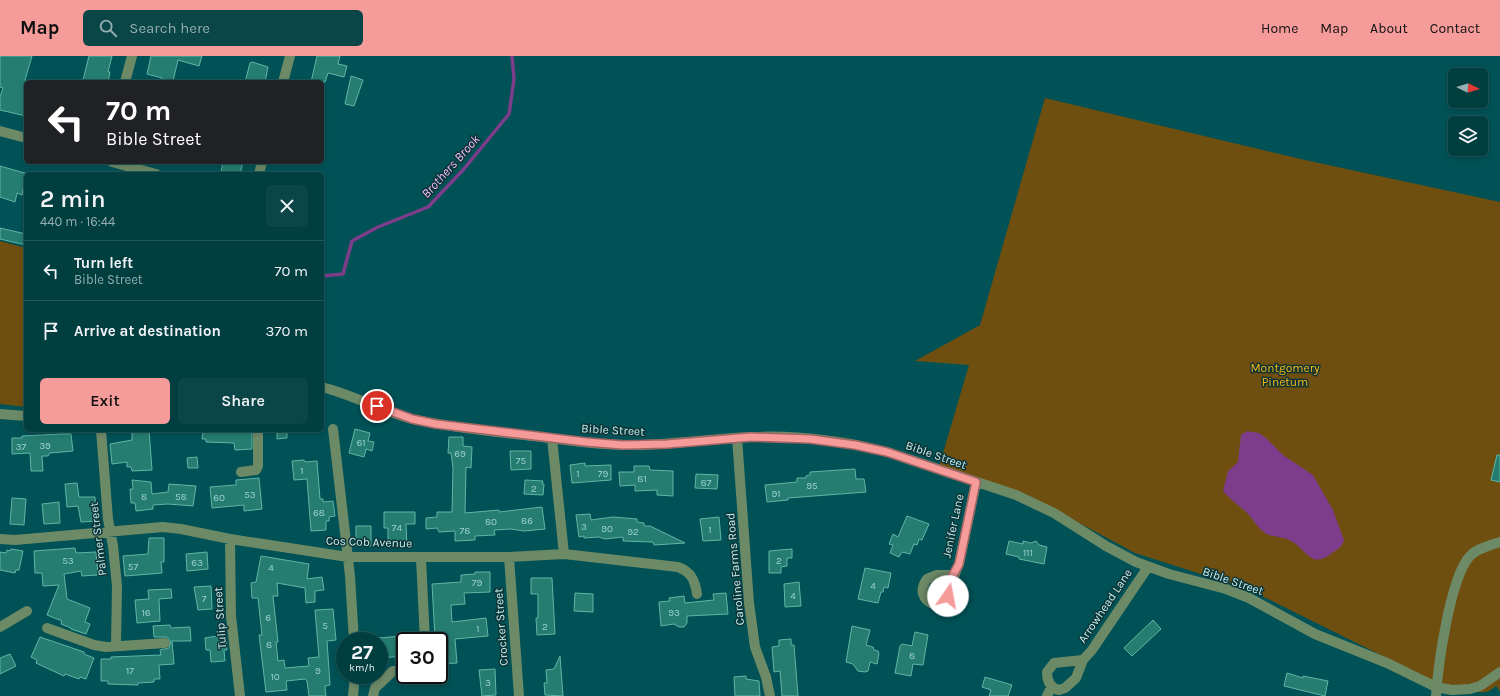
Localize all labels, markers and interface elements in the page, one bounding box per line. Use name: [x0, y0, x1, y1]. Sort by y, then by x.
search box: [83, 10, 363, 46]
text: Map: [20, 17, 59, 39]
icon: search: [97, 17, 119, 39]
text: Search here: [129, 19, 210, 37]
text: Home: [1261, 20, 1298, 37]
text: Map: [1320, 20, 1348, 37]
text: About: [1370, 20, 1408, 37]
text: Contact: [1430, 20, 1480, 37]
north arrow: [1448, 68, 1488, 108]
map controls: [1448, 68, 1488, 156]
text: 70 m: [106, 94, 171, 127]
icon: left: [40, 96, 92, 148]
button: layers: [1448, 116, 1488, 156]
text: Bible Street: [106, 128, 201, 150]
water label: Brothers Brook: [418, 131, 483, 201]
text: 2 min: [40, 185, 106, 213]
button: close: [266, 185, 308, 227]
text: 440 m · 16:44: [40, 214, 115, 229]
text: Turn left: [74, 254, 133, 272]
icon: left: [40, 260, 62, 282]
text: 70 m: [274, 262, 308, 280]
text: Bible Street: [74, 272, 143, 287]
icon: arrive: [40, 320, 62, 342]
text: Arrive at destination: [74, 322, 221, 340]
text: 370 m: [266, 322, 308, 340]
park label: Montgomery Pinetum: [1250, 361, 1320, 389]
button: Exit: [40, 378, 170, 424]
button: Share: [178, 378, 308, 424]
pin: [360, 389, 394, 423]
icon: arrive: [366, 395, 388, 417]
street label: Bible Street: [581, 421, 646, 439]
house number: 61: [356, 437, 366, 449]
street label: Bible Street: [904, 438, 969, 472]
house number: 39: [39, 440, 51, 452]
house number: 37: [16, 441, 27, 453]
house number: 69: [454, 448, 466, 460]
house number: 75: [516, 455, 527, 467]
house number: 1: [300, 465, 304, 477]
house number: 1: [576, 468, 580, 480]
house number: 79: [598, 468, 608, 480]
house number: 81: [637, 473, 647, 485]
house number: 87: [701, 477, 712, 489]
house number: 95: [806, 480, 818, 492]
house number: 2: [531, 483, 537, 495]
house number: 91: [771, 488, 781, 500]
house number: 53: [244, 489, 256, 501]
house number: 8: [141, 491, 147, 503]
house number: 58: [175, 491, 187, 503]
house number: 60: [213, 492, 225, 504]
street label: Jenifer Lane: [939, 493, 967, 559]
street label: Palmer Street: [86, 501, 109, 577]
house number: 68: [313, 507, 325, 519]
street label: Caroline Farms Road: [723, 512, 747, 626]
house number: 86: [521, 515, 533, 527]
house number: 80: [485, 516, 497, 528]
house number: 3: [581, 521, 587, 533]
house number: 74: [392, 522, 403, 534]
house number: 90: [601, 523, 613, 535]
house number: 1: [708, 524, 712, 536]
house number: 78: [460, 525, 470, 537]
house number: 92: [627, 526, 639, 538]
street label: Cos Cob Avenue: [326, 533, 412, 551]
house number: 111: [1023, 547, 1033, 559]
house number: 53: [62, 555, 74, 567]
house number: 2: [776, 555, 782, 567]
house number: 63: [191, 557, 203, 569]
house number: 57: [128, 561, 138, 573]
house number: 4: [268, 562, 274, 574]
street label: Bible Street: [1201, 564, 1266, 598]
street label: Arrowhead Lane: [1075, 566, 1135, 646]
position arrow: [927, 575, 969, 617]
house number: 79: [472, 577, 482, 589]
house number: 4: [870, 580, 876, 592]
street label: Tulip Street: [211, 586, 229, 650]
street label: Crocker Street: [491, 587, 511, 666]
house number: 4: [790, 590, 796, 602]
house number: 7: [202, 593, 207, 605]
house number: 16: [141, 607, 151, 619]
house number: 93: [668, 607, 680, 619]
house number: 6: [265, 612, 271, 624]
house number: 5: [322, 620, 328, 632]
house number: 2: [542, 621, 548, 633]
house number: 1: [476, 623, 480, 635]
speed limit sign: 30: [396, 632, 448, 684]
house number: 8: [266, 639, 272, 651]
text: 27: [351, 641, 373, 664]
house number: 8: [909, 650, 915, 662]
text: km/h: [349, 662, 375, 674]
house number: 17: [126, 665, 134, 677]
house number: 9: [315, 665, 321, 677]
house number: 10: [270, 671, 280, 683]
house number: 3: [485, 677, 491, 689]

